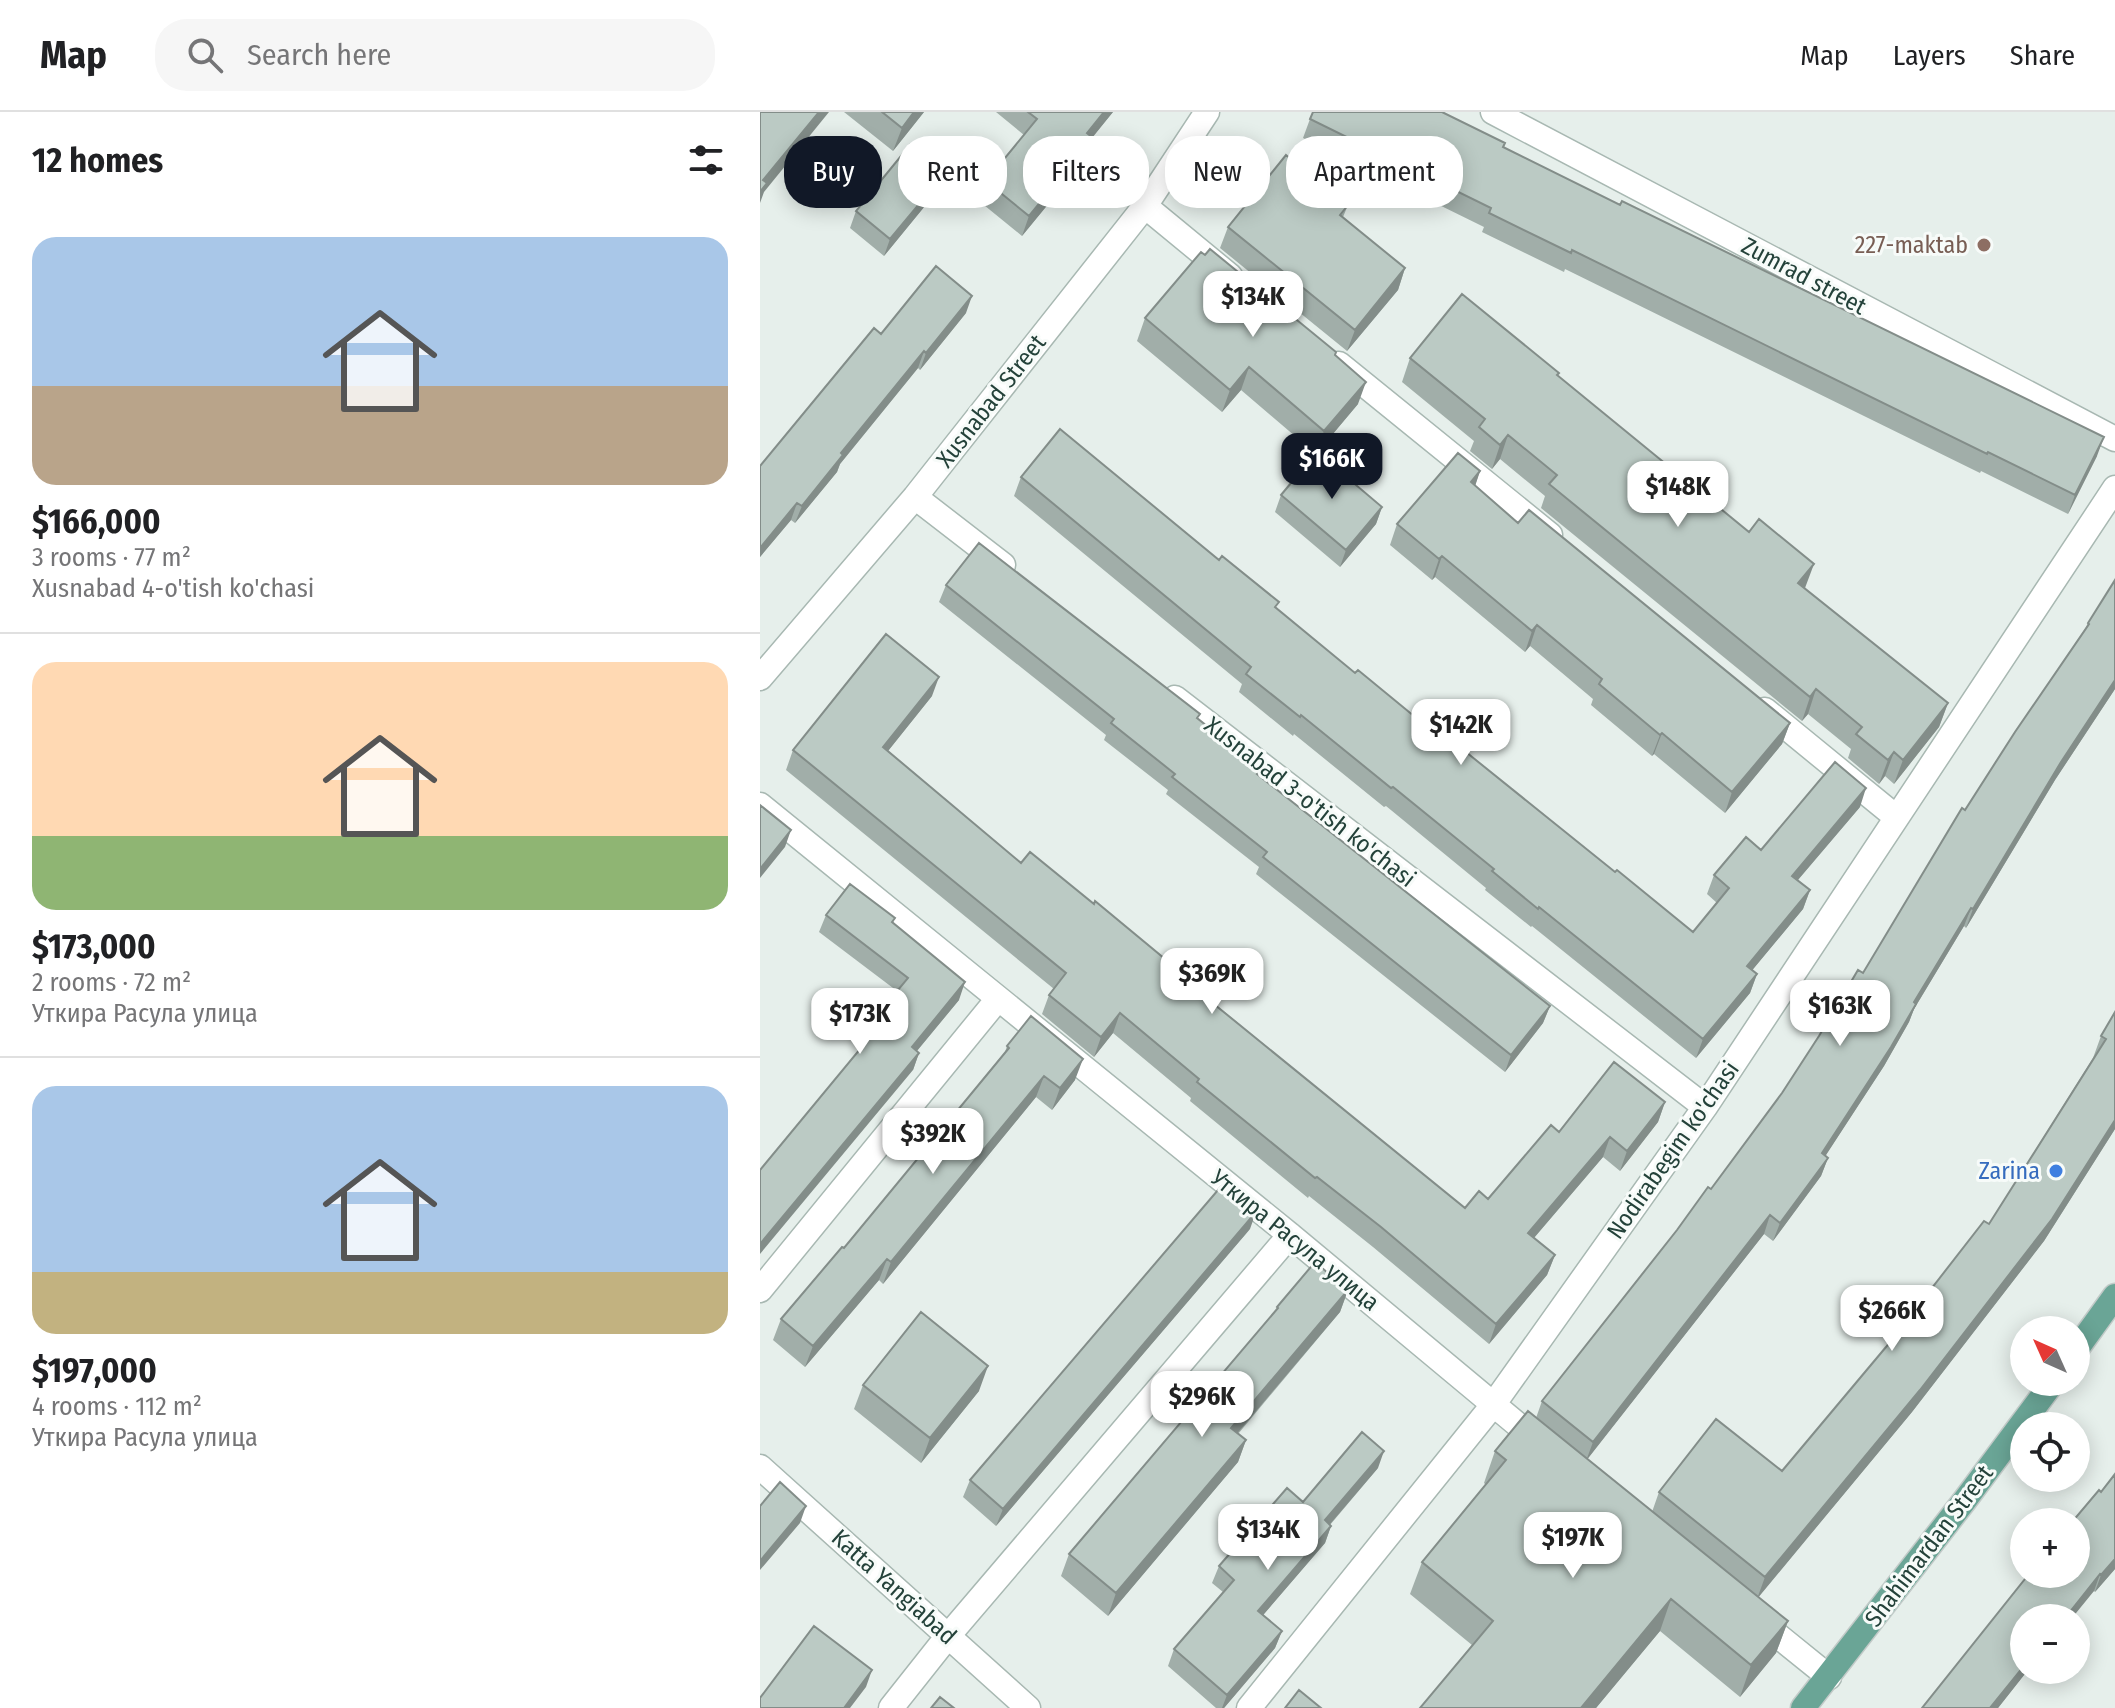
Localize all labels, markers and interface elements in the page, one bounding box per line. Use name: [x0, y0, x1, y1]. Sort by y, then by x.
search box: [155, 19, 715, 91]
text: Map: [40, 32, 107, 78]
icon: search: [183, 33, 227, 77]
text: Search here: [247, 37, 391, 73]
text: Map: [1800, 39, 1849, 72]
text: Layers: [1893, 39, 1966, 72]
text: Share: [2010, 39, 2075, 72]
chip: Buy: [784, 136, 882, 208]
chip: Rent: [898, 136, 1007, 208]
chip: Filters: [1023, 136, 1149, 208]
chip: New: [1165, 136, 1270, 208]
chip: Apartment: [1286, 136, 1463, 208]
icon: filters: [684, 138, 728, 182]
text: 12 homes: [32, 140, 163, 181]
street label: Zumrad street: [1737, 231, 1871, 321]
place label: 227-maktab: [1855, 231, 1968, 259]
marker: 227-maktab: [1975, 236, 1993, 254]
pin: $134K: [1197, 271, 1309, 339]
text: $134K: [1221, 281, 1285, 312]
icon: home: [308, 289, 452, 433]
street label: Xusnabad Street: [931, 329, 1052, 473]
pin: $166K: [1276, 433, 1388, 501]
text: $166K: [1299, 443, 1365, 474]
pin: $148K: [1622, 461, 1734, 529]
text: $148K: [1645, 471, 1711, 502]
text: $166,000: [32, 501, 161, 542]
text: 3 rooms · 77 m²: [32, 542, 191, 573]
text: Xusnabad 4-o'tish ko'chasi: [32, 573, 314, 604]
pin: $142K: [1405, 699, 1517, 767]
text: $142K: [1429, 709, 1493, 740]
street label: Xusnabad 3-o'tish ko'chasi: [1199, 711, 1421, 893]
icon: home: [308, 714, 452, 858]
text: $173,000: [32, 926, 156, 967]
pin: $369K: [1156, 948, 1268, 1016]
text: $369K: [1178, 958, 1246, 989]
text: 2 rooms · 72 m²: [32, 967, 191, 998]
pin: $163K: [1784, 980, 1896, 1048]
pin: $173K: [804, 988, 916, 1056]
text: $163K: [1808, 990, 1872, 1021]
text: Уткира Расула улица: [32, 998, 258, 1029]
text: $173K: [829, 998, 891, 1029]
street label: Nodirabegim ko'chasi: [1601, 1056, 1745, 1244]
pin: $392K: [877, 1108, 989, 1176]
text: $392K: [900, 1118, 966, 1149]
icon: home: [308, 1138, 452, 1282]
place label: Zarina: [1978, 1157, 2040, 1185]
marker: Zarina: [2047, 1162, 2065, 1180]
street label: Уткира Расула улица: [1204, 1163, 1385, 1316]
pin: $266K: [1836, 1285, 1948, 1353]
text: $266K: [1858, 1295, 1926, 1326]
north arrow: [2010, 1316, 2090, 1396]
map controls: [2010, 1316, 2090, 1684]
text: $197,000: [32, 1350, 157, 1391]
pin: $296K: [1146, 1371, 1258, 1439]
text: $296K: [1169, 1381, 1235, 1412]
text: 4 rooms · 112 m²: [32, 1391, 202, 1422]
button: locate: [2010, 1412, 2090, 1492]
text: Уткира Расула улица: [32, 1422, 258, 1453]
street label: Shahimardan Street: [1859, 1460, 1999, 1632]
pin: $134K: [1212, 1504, 1324, 1572]
button: +: [2010, 1508, 2090, 1588]
pin: $197K: [1517, 1512, 1629, 1580]
text: $134K: [1236, 1514, 1300, 1545]
text: $197K: [1542, 1522, 1604, 1553]
street label: Katta Yangiabad: [826, 1524, 962, 1650]
button: −: [2010, 1604, 2090, 1684]

